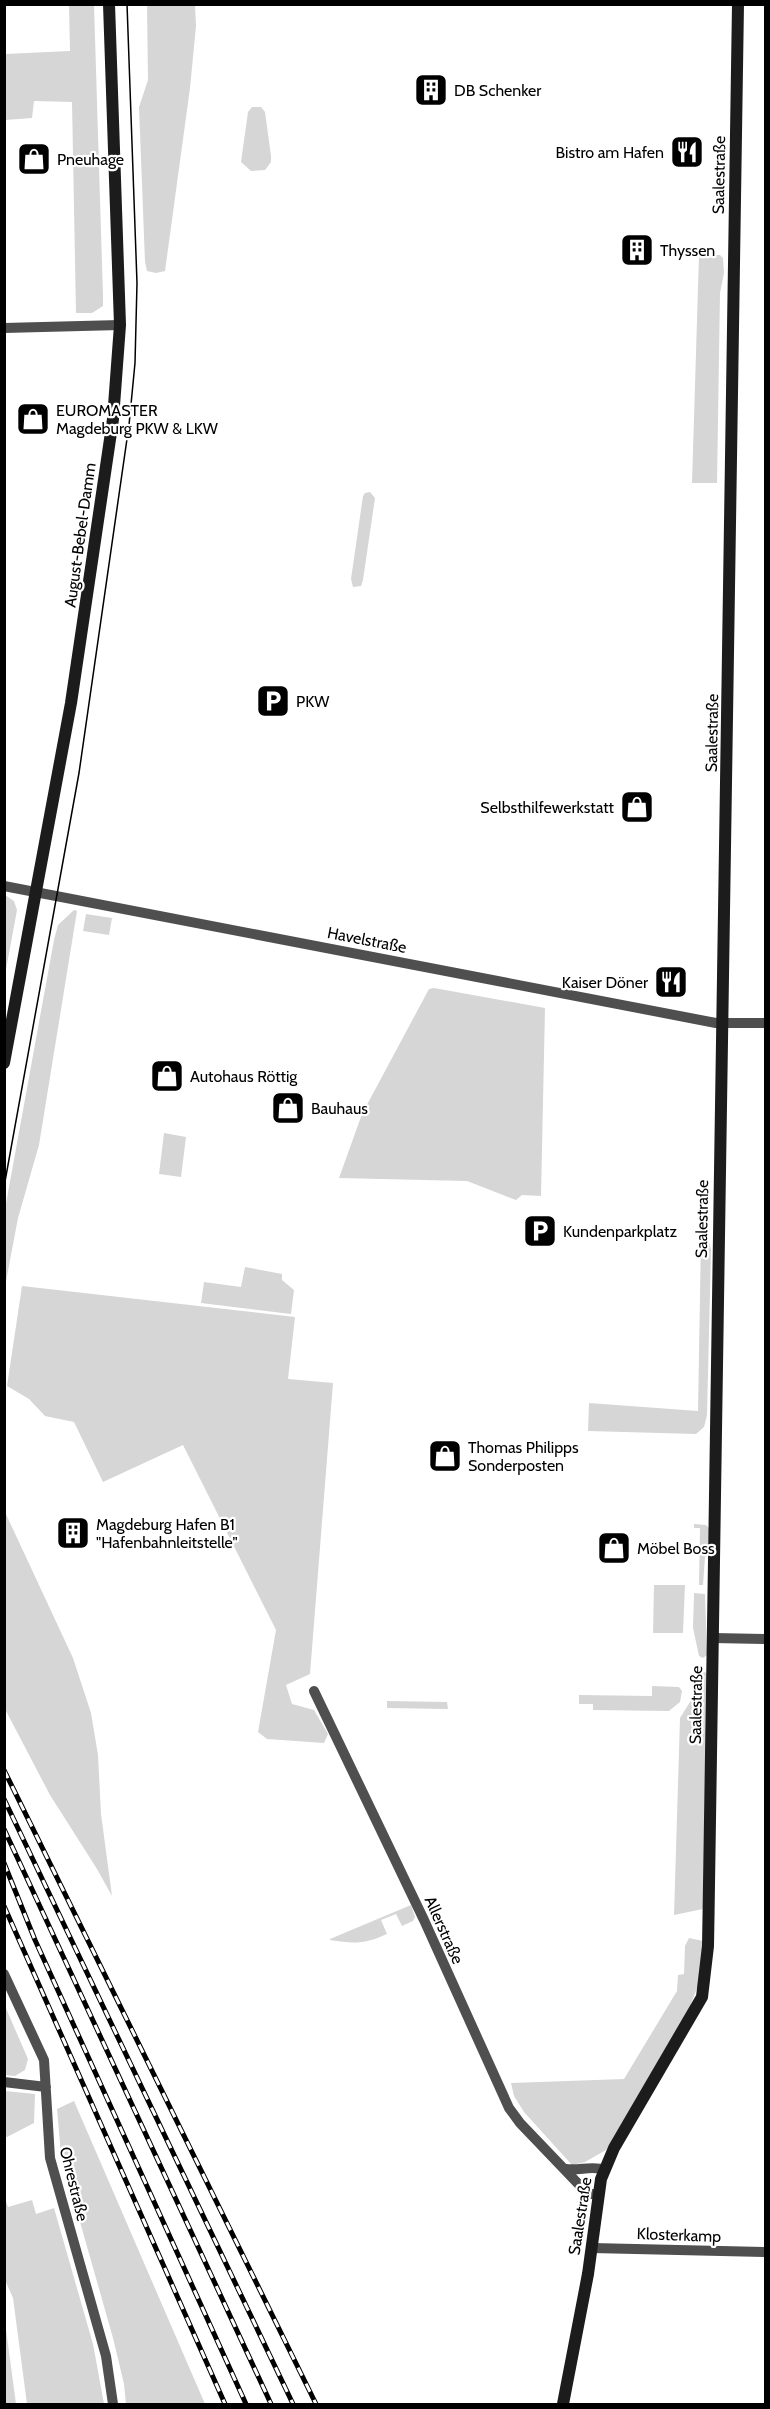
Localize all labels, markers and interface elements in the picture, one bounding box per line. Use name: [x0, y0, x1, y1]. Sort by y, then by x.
building icon: DB Schenker: [413, 72, 449, 108]
place label: DB Schenker: [454, 81, 542, 100]
restaurant icon: Bistro am Hafen: [669, 134, 705, 170]
street label: Saalestraße: [709, 136, 729, 214]
shop icon: Pneuhage: [16, 141, 52, 177]
place label: Bistro am Hafen: [556, 143, 664, 162]
place label: Pneuhage: [57, 150, 124, 169]
building icon: Thyssen: [619, 232, 655, 268]
place label: Thyssen: [660, 241, 715, 260]
shop icon: EUROMASTER Magdeburg PKW & LKW: [15, 401, 51, 437]
place label: EUROMASTER Magdeburg PKW & LKW: [56, 401, 219, 438]
street label: August-Bebel-Damm: [60, 461, 100, 609]
parking icon: PKW: [255, 683, 291, 719]
place label: PKW: [296, 692, 330, 711]
street label: Saalestraße: [702, 694, 722, 772]
shop icon: Selbsthilfewerkstatt: [619, 789, 655, 825]
place label: Selbsthilfewerkstatt: [480, 798, 615, 817]
street label: Havelstraße: [326, 923, 408, 957]
restaurant icon: Kaiser Döner: [653, 964, 689, 1000]
place label: Kaiser Döner: [562, 973, 649, 992]
shop icon: Autohaus Röttig: [149, 1058, 185, 1094]
place label: Autohaus Röttig: [190, 1067, 298, 1086]
shop icon: Bauhaus: [270, 1090, 306, 1126]
place label: Bauhaus: [311, 1099, 368, 1118]
street label: Saalestraße: [692, 1180, 712, 1258]
parking icon: Kundenparkplatz: [522, 1213, 558, 1249]
place label: Kundenparkplatz: [563, 1222, 677, 1241]
shop icon: Thomas Philipps Sonderposten: [427, 1438, 463, 1474]
place label: Thomas Philipps Sonderposten: [468, 1438, 579, 1475]
building icon: Magdeburg Hafen B1 "Hafenbahnleitstelle": [55, 1515, 91, 1551]
place label: Magdeburg Hafen B1 "Hafenbahnleitstelle": [96, 1515, 238, 1552]
shop icon: Möbel Boss: [596, 1530, 632, 1566]
place label: Möbel Boss: [637, 1539, 715, 1558]
street label: Saalestraße: [686, 1666, 706, 1744]
street label: Allerstraße: [421, 1893, 467, 1967]
street label: Ohrestraße: [56, 2145, 92, 2223]
street label: Saalestraße: [564, 2176, 596, 2256]
street label: Klosterkamp: [636, 2224, 722, 2246]

